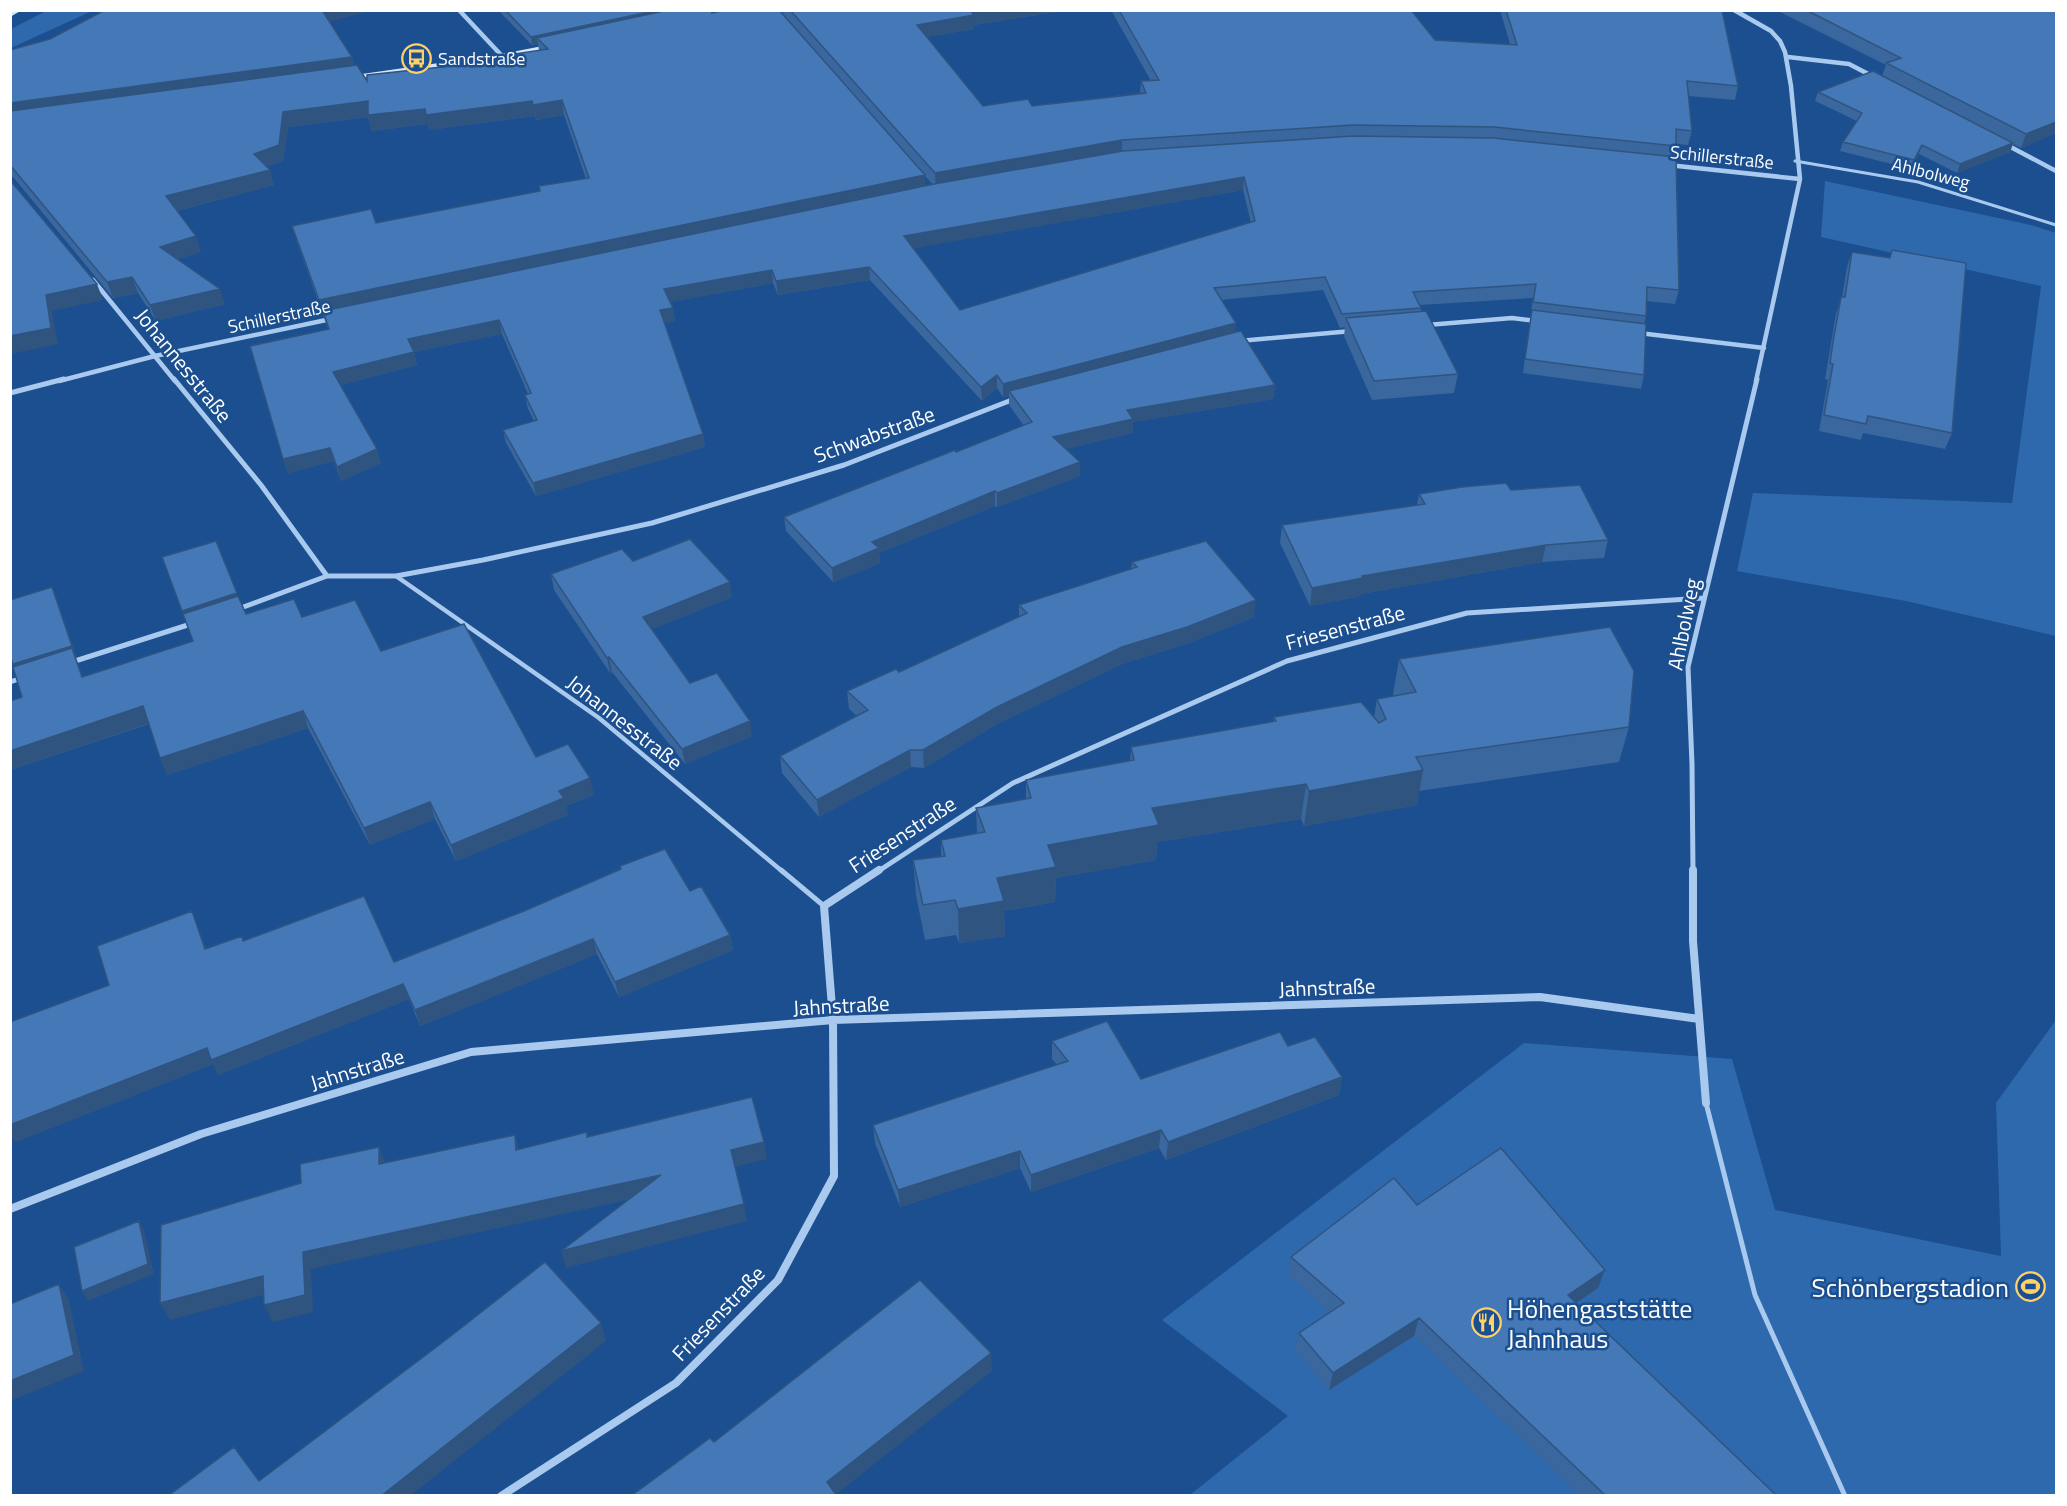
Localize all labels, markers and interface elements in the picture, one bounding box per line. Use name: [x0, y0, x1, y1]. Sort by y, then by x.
bus stop icon: Sandstraße: [401, 42, 433, 74]
place label: Sandstraße: [438, 45, 525, 72]
street label: Schillerstraße: [1669, 138, 1775, 176]
street label: Ahlbolweg: [1889, 150, 1973, 196]
street label: Schillerstraße: [225, 292, 333, 340]
street label: Johannesstraße: [128, 301, 240, 429]
street label: Schwabstraße: [809, 397, 939, 471]
street label: Ahlbolweg: [1658, 575, 1708, 673]
street label: Friesenstraße: [1282, 596, 1408, 658]
street label: Johannesstraße: [560, 666, 690, 778]
street label: Friesenstraße: [842, 787, 962, 881]
street label: Jahnstraße: [1278, 969, 1376, 1005]
street label: Jahnstraße: [792, 986, 890, 1024]
street label: Jahnstraße: [306, 1040, 408, 1098]
street label: Friesenstraße: [664, 1258, 772, 1368]
place label: Schönbergstadion: [1812, 1268, 2009, 1307]
sports icon: Schönbergstadion: [2014, 1271, 2046, 1303]
place label: Höhengaststätte Jahnhaus: [1507, 1289, 1692, 1358]
restaurant icon: Höhengaststätte Jahnhaus: [1470, 1307, 1502, 1339]

